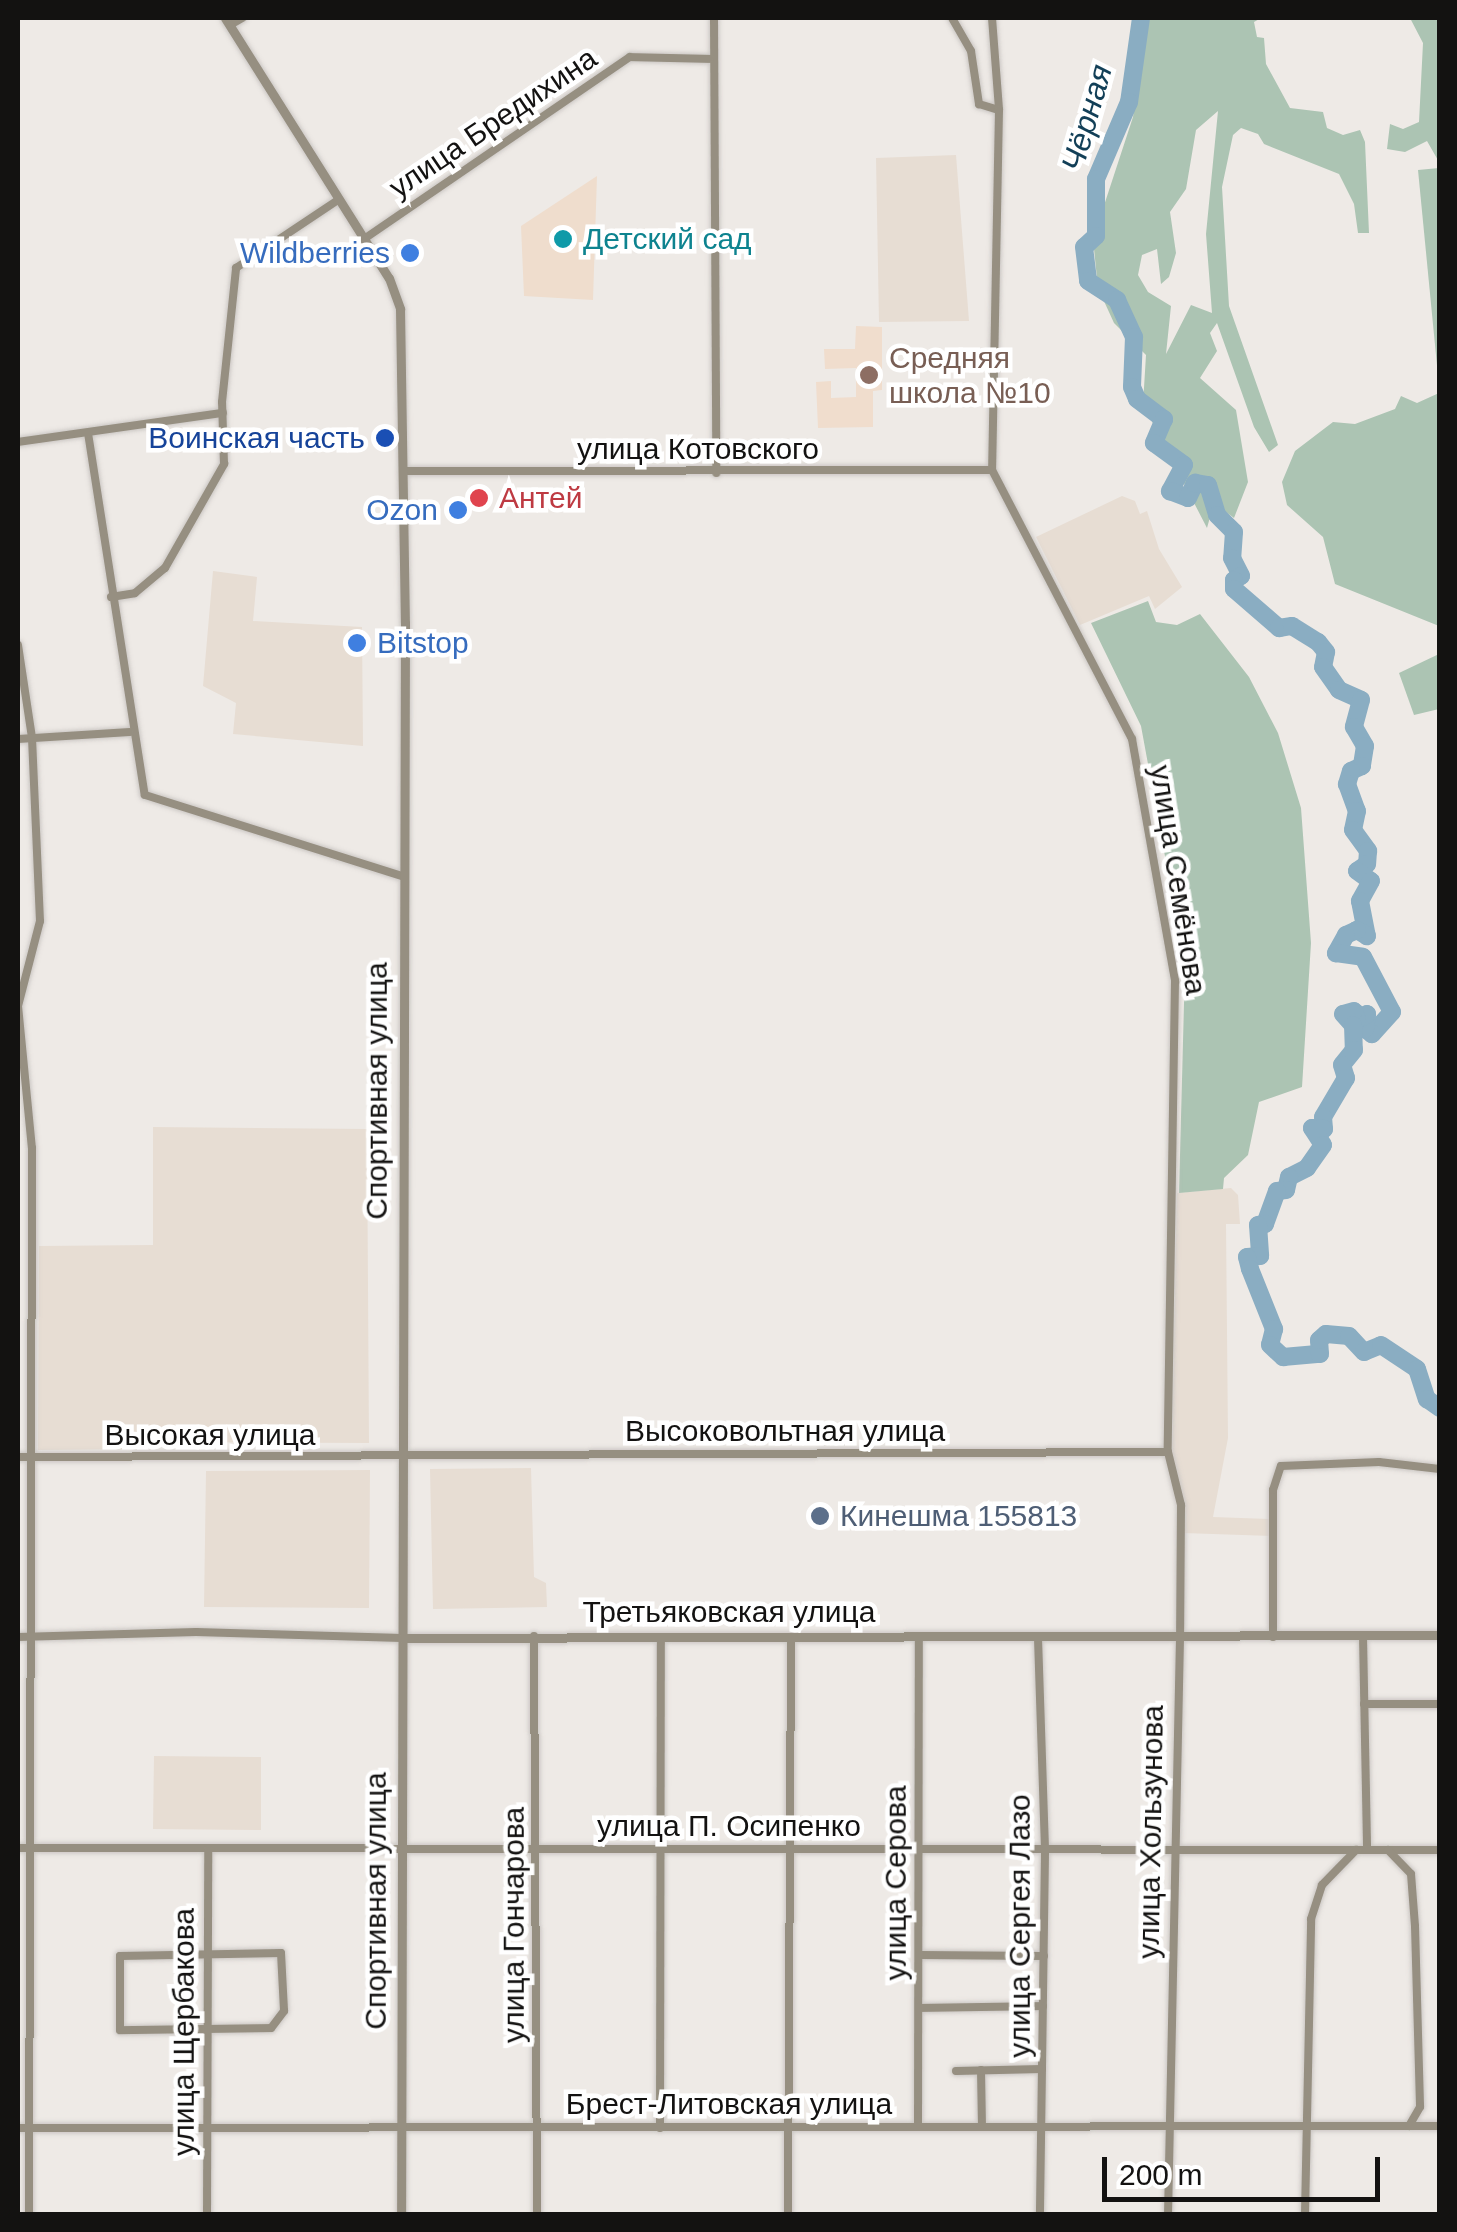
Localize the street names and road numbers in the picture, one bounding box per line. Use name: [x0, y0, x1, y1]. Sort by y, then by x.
street label: улица Бредихина: [382, 40, 604, 206]
street label: улица Котовского: [577, 431, 819, 467]
street label: улица Семёнова: [1142, 763, 1214, 997]
street label: Спортивная улица: [359, 962, 395, 1220]
street label: Высоковольтная улица: [625, 1413, 945, 1449]
street label: Высокая улица: [104, 1417, 316, 1453]
street label: Третьяковская улица: [583, 1594, 875, 1630]
street label: улица Хользунова: [1131, 1705, 1171, 1959]
street label: Спортивная улица: [358, 1772, 394, 2030]
street label: улица Серова: [878, 1786, 914, 1980]
street label: улица Сергея Лазо: [1002, 1794, 1038, 2058]
street label: улица Гончарова: [496, 1807, 532, 2043]
street label: улица П. Осипенко: [597, 1808, 861, 1844]
street label: улица Щербакова: [166, 1908, 202, 2156]
street label: Брест-Литовская улица: [566, 2086, 892, 2122]

